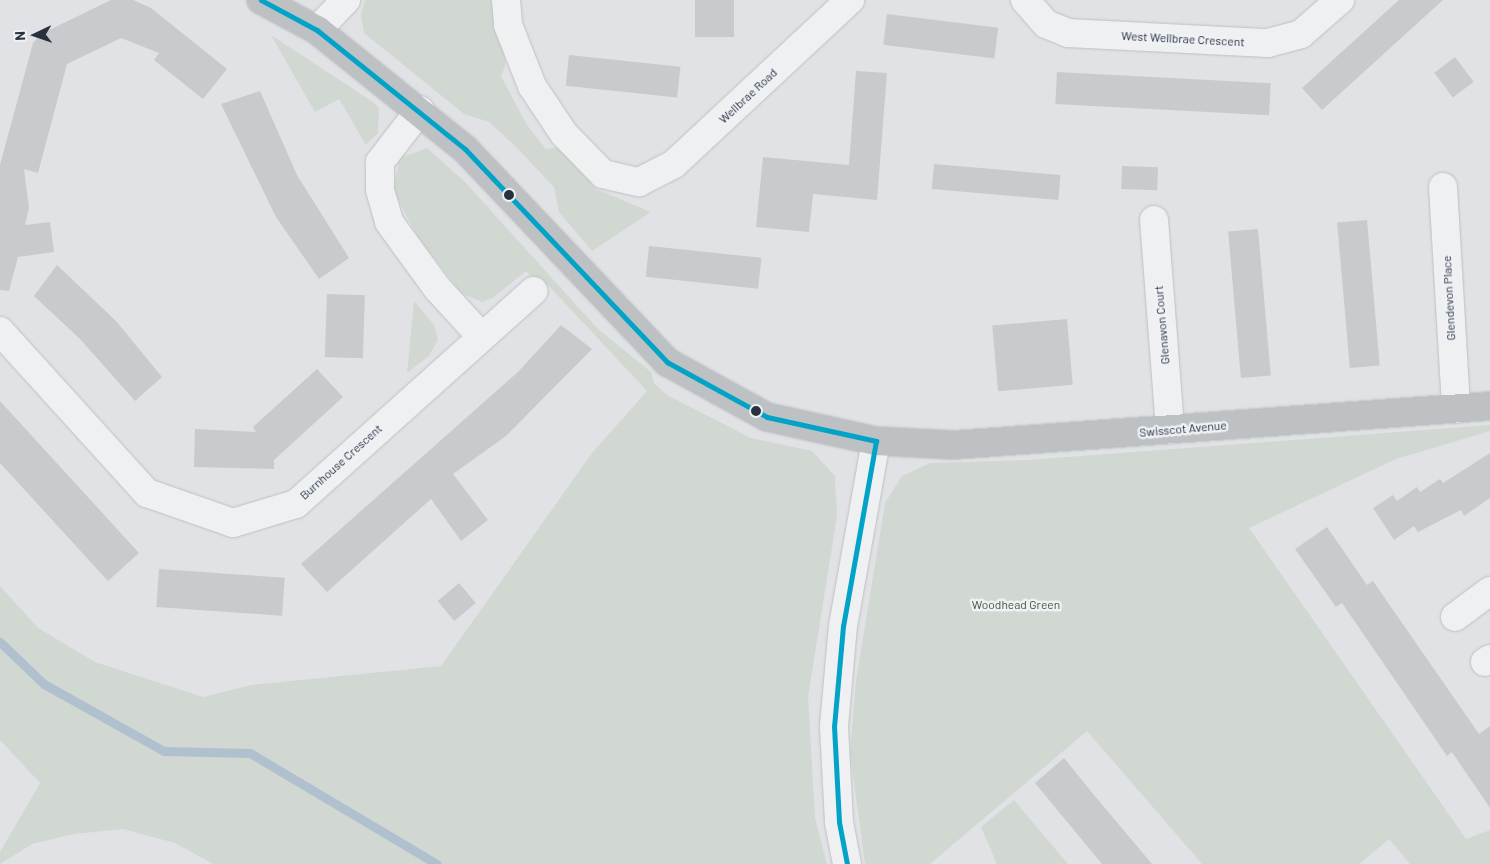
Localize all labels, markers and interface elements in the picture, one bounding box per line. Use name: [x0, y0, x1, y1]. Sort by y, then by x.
north arrow: [10, 10, 60, 60]
street label: West Wellbrae Crescent: [1121, 29, 1245, 49]
text: N: [11, 31, 28, 41]
street label: Wellbrae Road: [716, 65, 780, 127]
unlabelled marker: [504, 190, 514, 200]
street label: Glendevon Place: [1440, 255, 1458, 341]
street label: Glenavon Court: [1151, 285, 1173, 365]
unlabelled marker: [751, 406, 761, 416]
street label: Swisscot Avenue: [1139, 418, 1227, 440]
street label: Burnhouse Crescent: [297, 421, 385, 503]
park label: Woodhead Green: [972, 598, 1060, 612]

